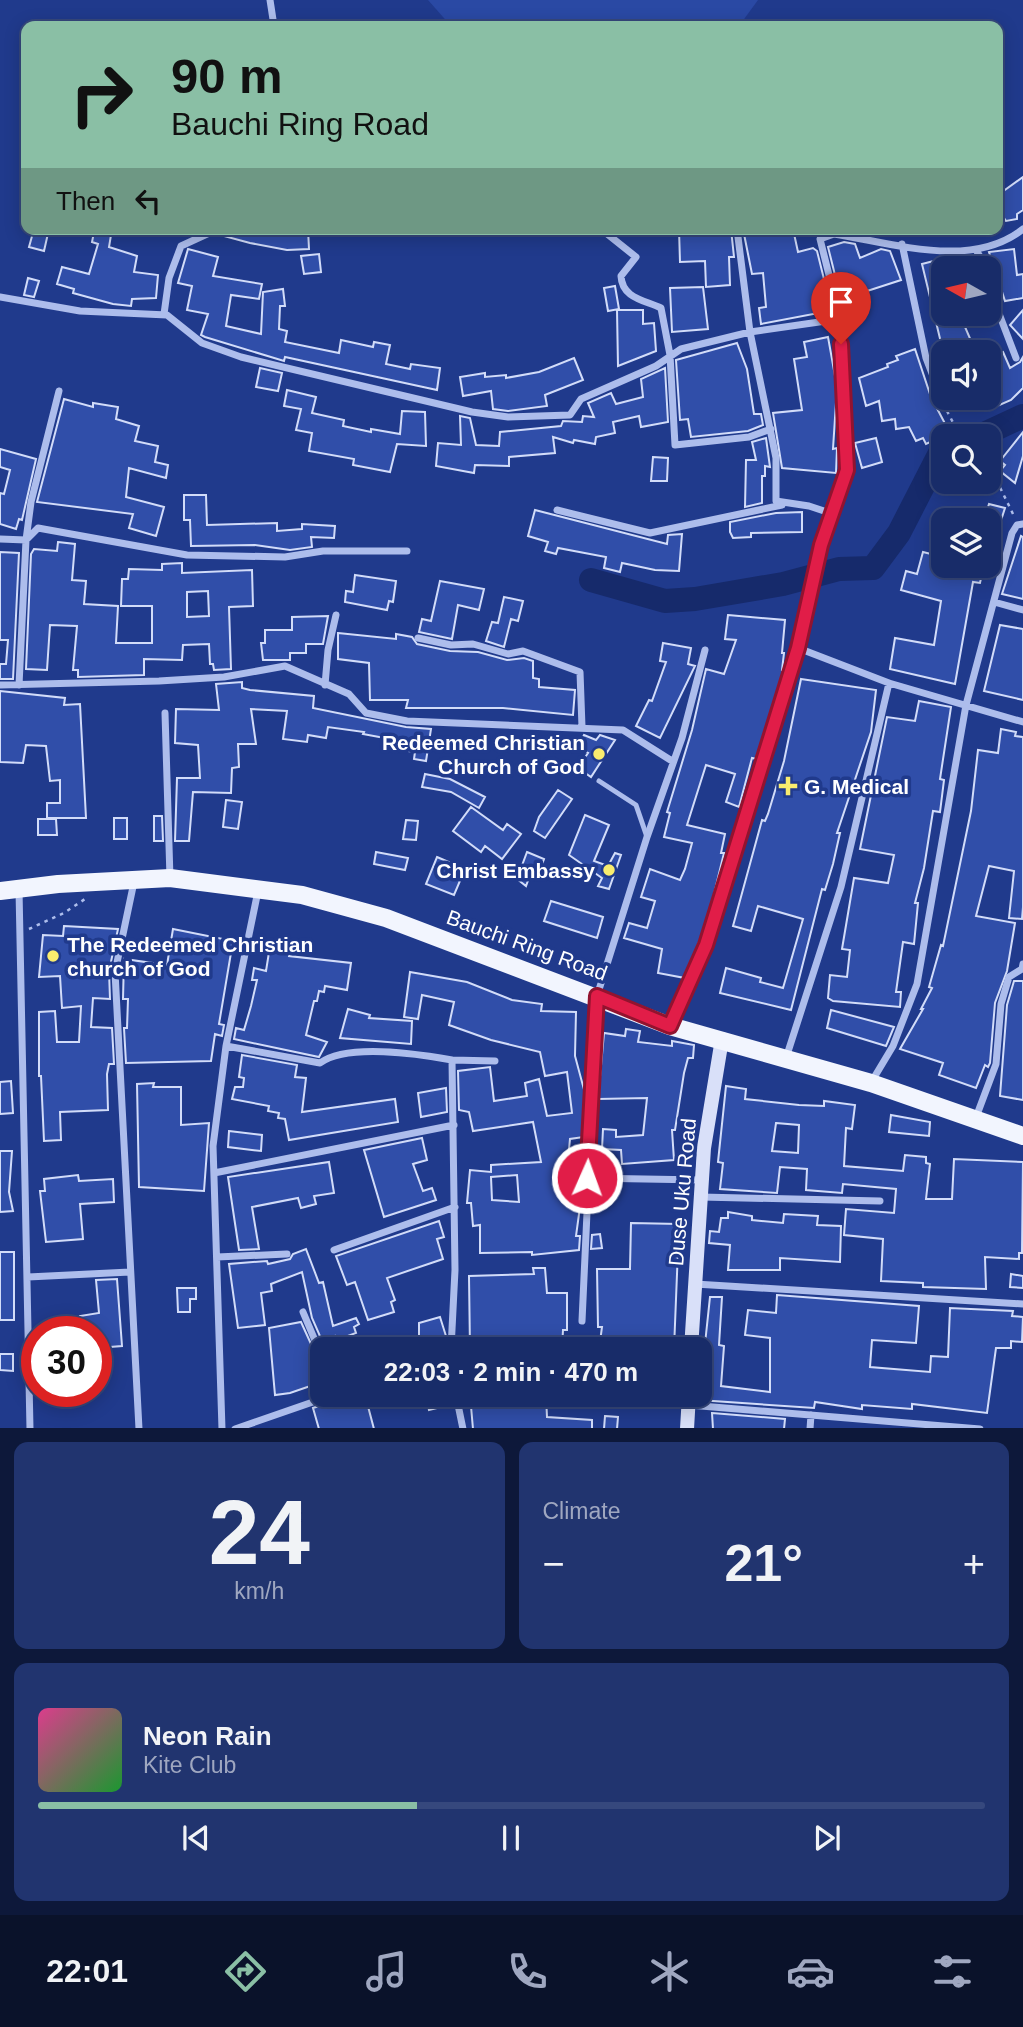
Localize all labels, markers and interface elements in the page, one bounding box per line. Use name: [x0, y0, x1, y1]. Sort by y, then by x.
icon: right: [56, 49, 147, 140]
text: 90 m: [171, 49, 283, 103]
text: Bauchi Ring Road: [171, 106, 429, 142]
icon: left: [129, 182, 167, 220]
text: Then: [56, 186, 115, 216]
north arrow: [931, 256, 1001, 326]
map controls: [931, 256, 1001, 578]
pin: [811, 272, 871, 344]
icon: arrive: [822, 283, 860, 321]
button: sound: [931, 340, 1001, 410]
button: search: [931, 424, 1001, 494]
button: layers: [931, 508, 1001, 578]
place label: Redeemed Christian Church of God: [382, 731, 585, 778]
marker: Redeemed Christian Church of God: [591, 746, 607, 762]
place label: G. Medical: [804, 775, 909, 798]
marker: G. Medical: [778, 776, 798, 796]
place label: Christ Embassy: [436, 859, 595, 882]
marker: Christ Embassy: [601, 862, 617, 878]
street label: Bauchi Ring Road: [444, 905, 610, 985]
place label: The Redeemed Christian church of God: [67, 933, 313, 980]
marker: The Redeemed Christian church of God: [45, 948, 61, 964]
street label: Duse Uku Road: [664, 1117, 700, 1267]
position arrow: [550, 1141, 624, 1215]
speed limit sign: 30: [21, 1316, 112, 1407]
text: 22:03 · 2 min · 470 m: [384, 1357, 638, 1387]
text: 24: [209, 1482, 310, 1583]
text: Climate: [543, 1498, 620, 1524]
text: 21°: [724, 1534, 803, 1592]
text: −: [543, 1543, 565, 1585]
text: +: [963, 1543, 985, 1585]
text: km/h: [234, 1578, 284, 1604]
text: Neon Rain: [143, 1721, 272, 1751]
text: Kite Club: [143, 1752, 236, 1778]
icon: previous: [177, 1819, 215, 1857]
icon: pause: [492, 1819, 530, 1857]
icon: next: [808, 1819, 846, 1857]
icon: directions: [221, 1947, 270, 1996]
icon: music: [362, 1947, 411, 1996]
icon: phone: [503, 1947, 552, 1996]
icon: climate: [645, 1947, 694, 1996]
icon: car: [786, 1947, 835, 1996]
icon: filters: [928, 1947, 977, 1996]
text: 22:01: [46, 1953, 128, 1989]

